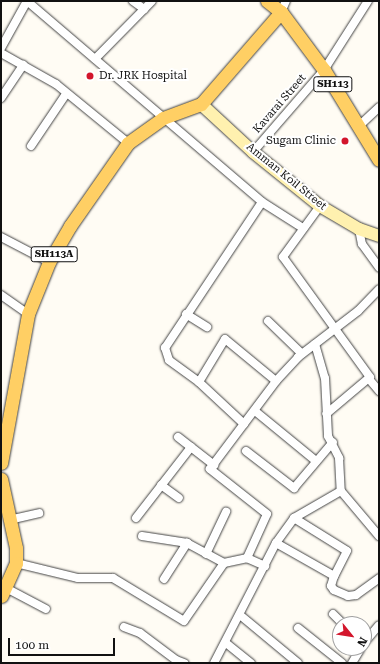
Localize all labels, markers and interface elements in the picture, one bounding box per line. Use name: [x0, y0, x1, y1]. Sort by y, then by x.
place label: Dr. JRK Hospital: [99, 69, 187, 83]
marker: Dr. JRK Hospital: [84, 70, 96, 82]
street label: Kavarai Street: [251, 72, 309, 136]
road number: SH113: [313, 76, 353, 92]
place label: Sugam Clinic: [266, 134, 336, 148]
marker: Sugam Clinic: [339, 135, 351, 147]
street label: Amman Koil Street: [243, 141, 329, 213]
road number: SH113A: [30, 246, 78, 262]
north arrow: [332, 616, 372, 656]
scale bar: [10, 630, 117, 656]
text: N: [354, 635, 370, 649]
text: 100 m: [15, 638, 49, 652]

